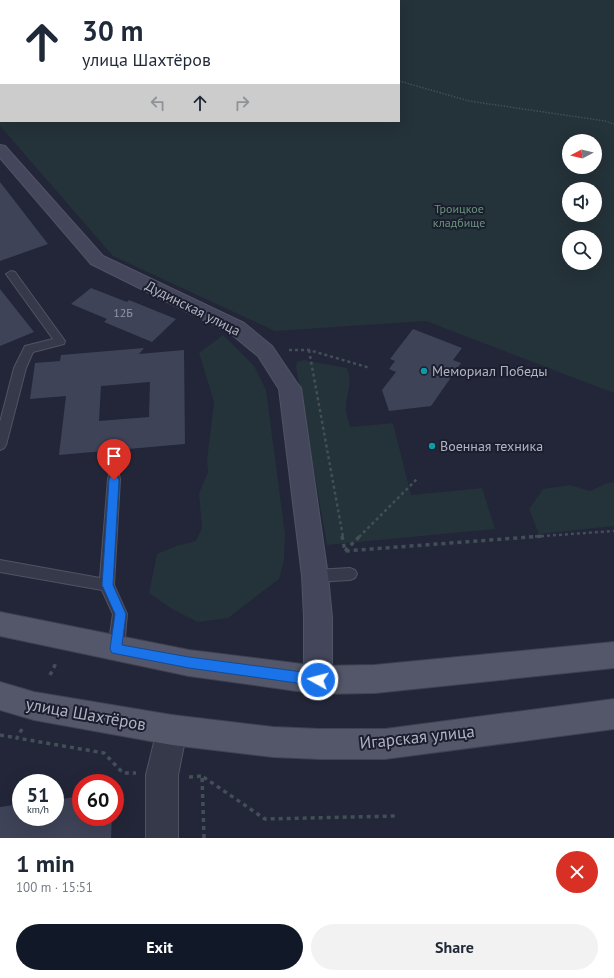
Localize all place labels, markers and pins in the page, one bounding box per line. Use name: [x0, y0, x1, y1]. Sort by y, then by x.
place label: Мемориал Победы: [432, 362, 548, 380]
marker: Мемориал Победы: [419, 366, 429, 376]
place label: Военная техника: [440, 437, 543, 455]
pin: [97, 439, 131, 480]
marker: Военная техника: [427, 441, 437, 451]

